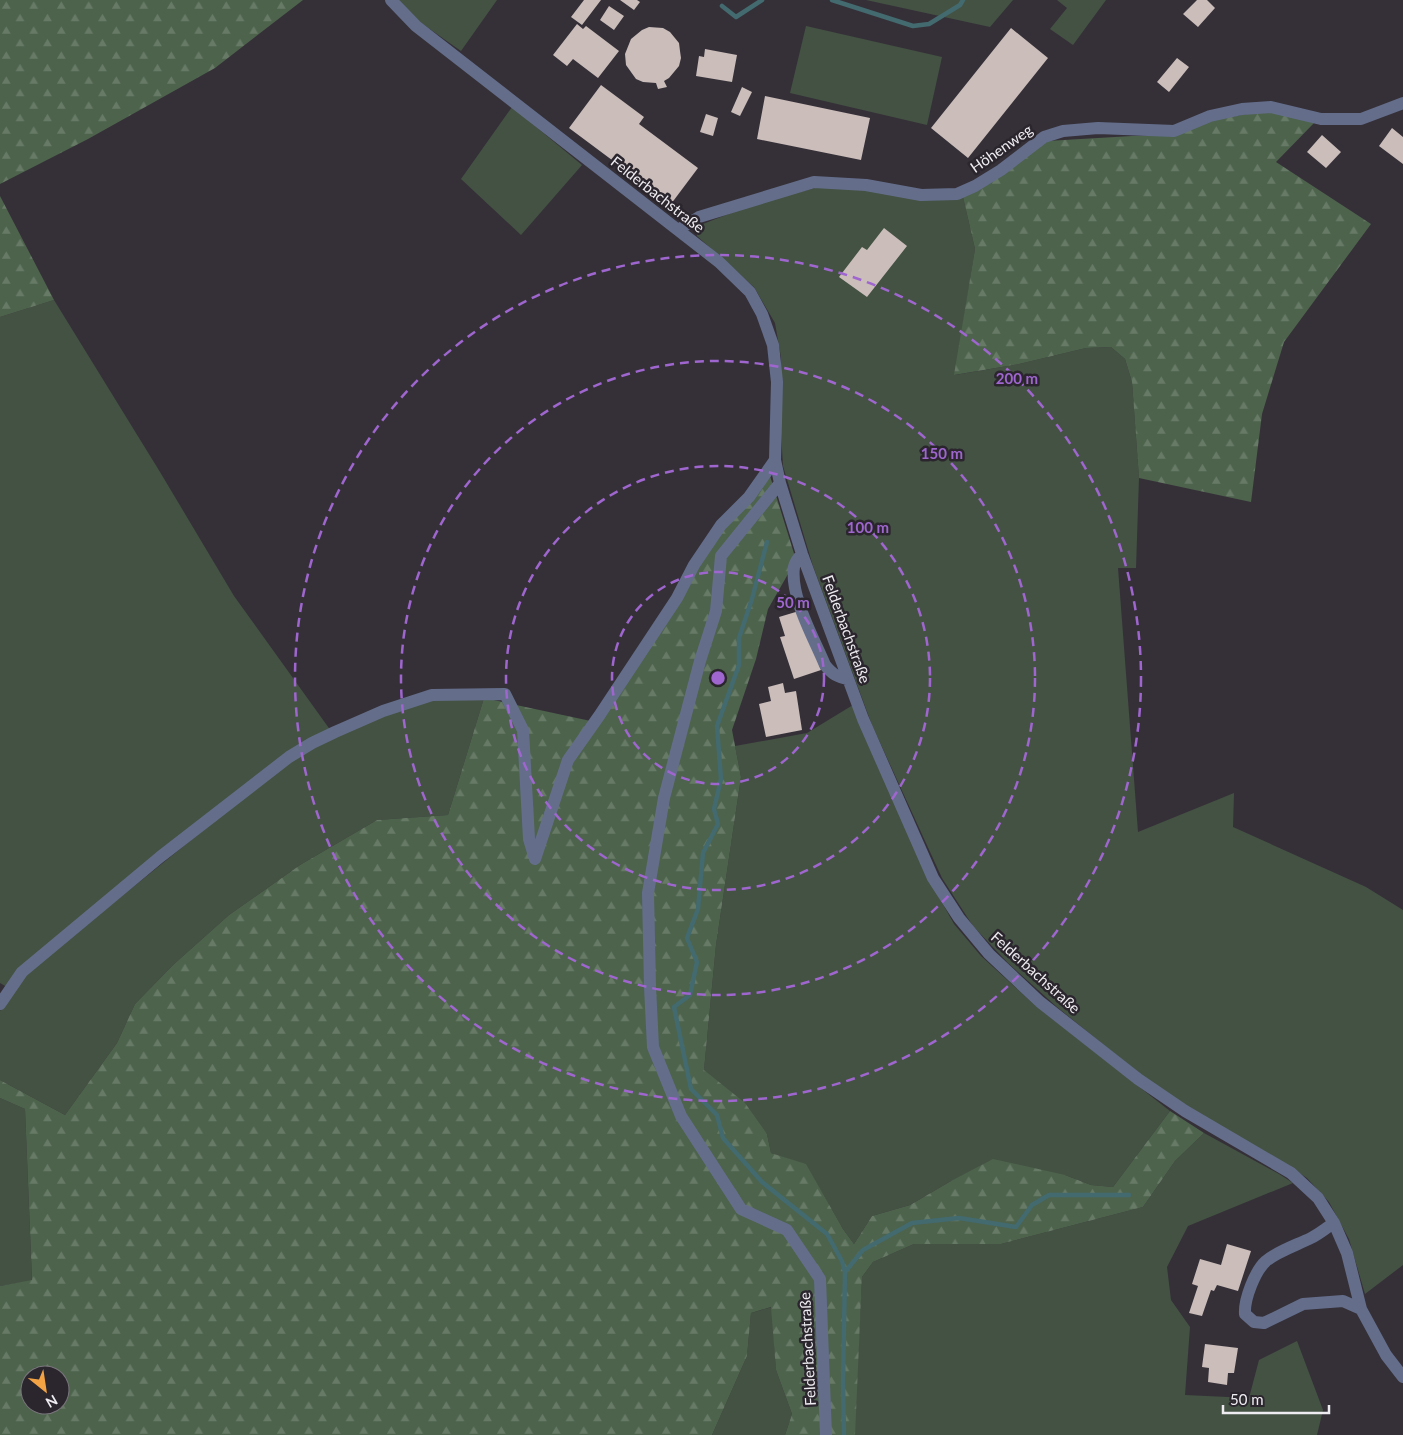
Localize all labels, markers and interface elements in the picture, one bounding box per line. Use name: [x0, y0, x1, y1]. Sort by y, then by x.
street label: Höhenweg: [966, 120, 1036, 176]
street label: Felderbachstraße: [608, 152, 708, 236]
text: 200 m: [996, 369, 1038, 387]
text: 150 m: [921, 444, 963, 462]
text: 100 m: [847, 518, 889, 536]
street label: Felderbachstraße: [819, 572, 875, 686]
text: 50 m: [776, 593, 810, 611]
centre of rings: [709, 669, 727, 687]
street label: Felderbachstraße: [988, 927, 1084, 1017]
street label: Felderbachstraße: [795, 1292, 819, 1406]
north arrow: [20, 1365, 70, 1415]
scale bar: [1223, 1382, 1329, 1414]
text: 50 m: [1230, 1390, 1264, 1408]
text: N: [43, 1392, 61, 1412]

